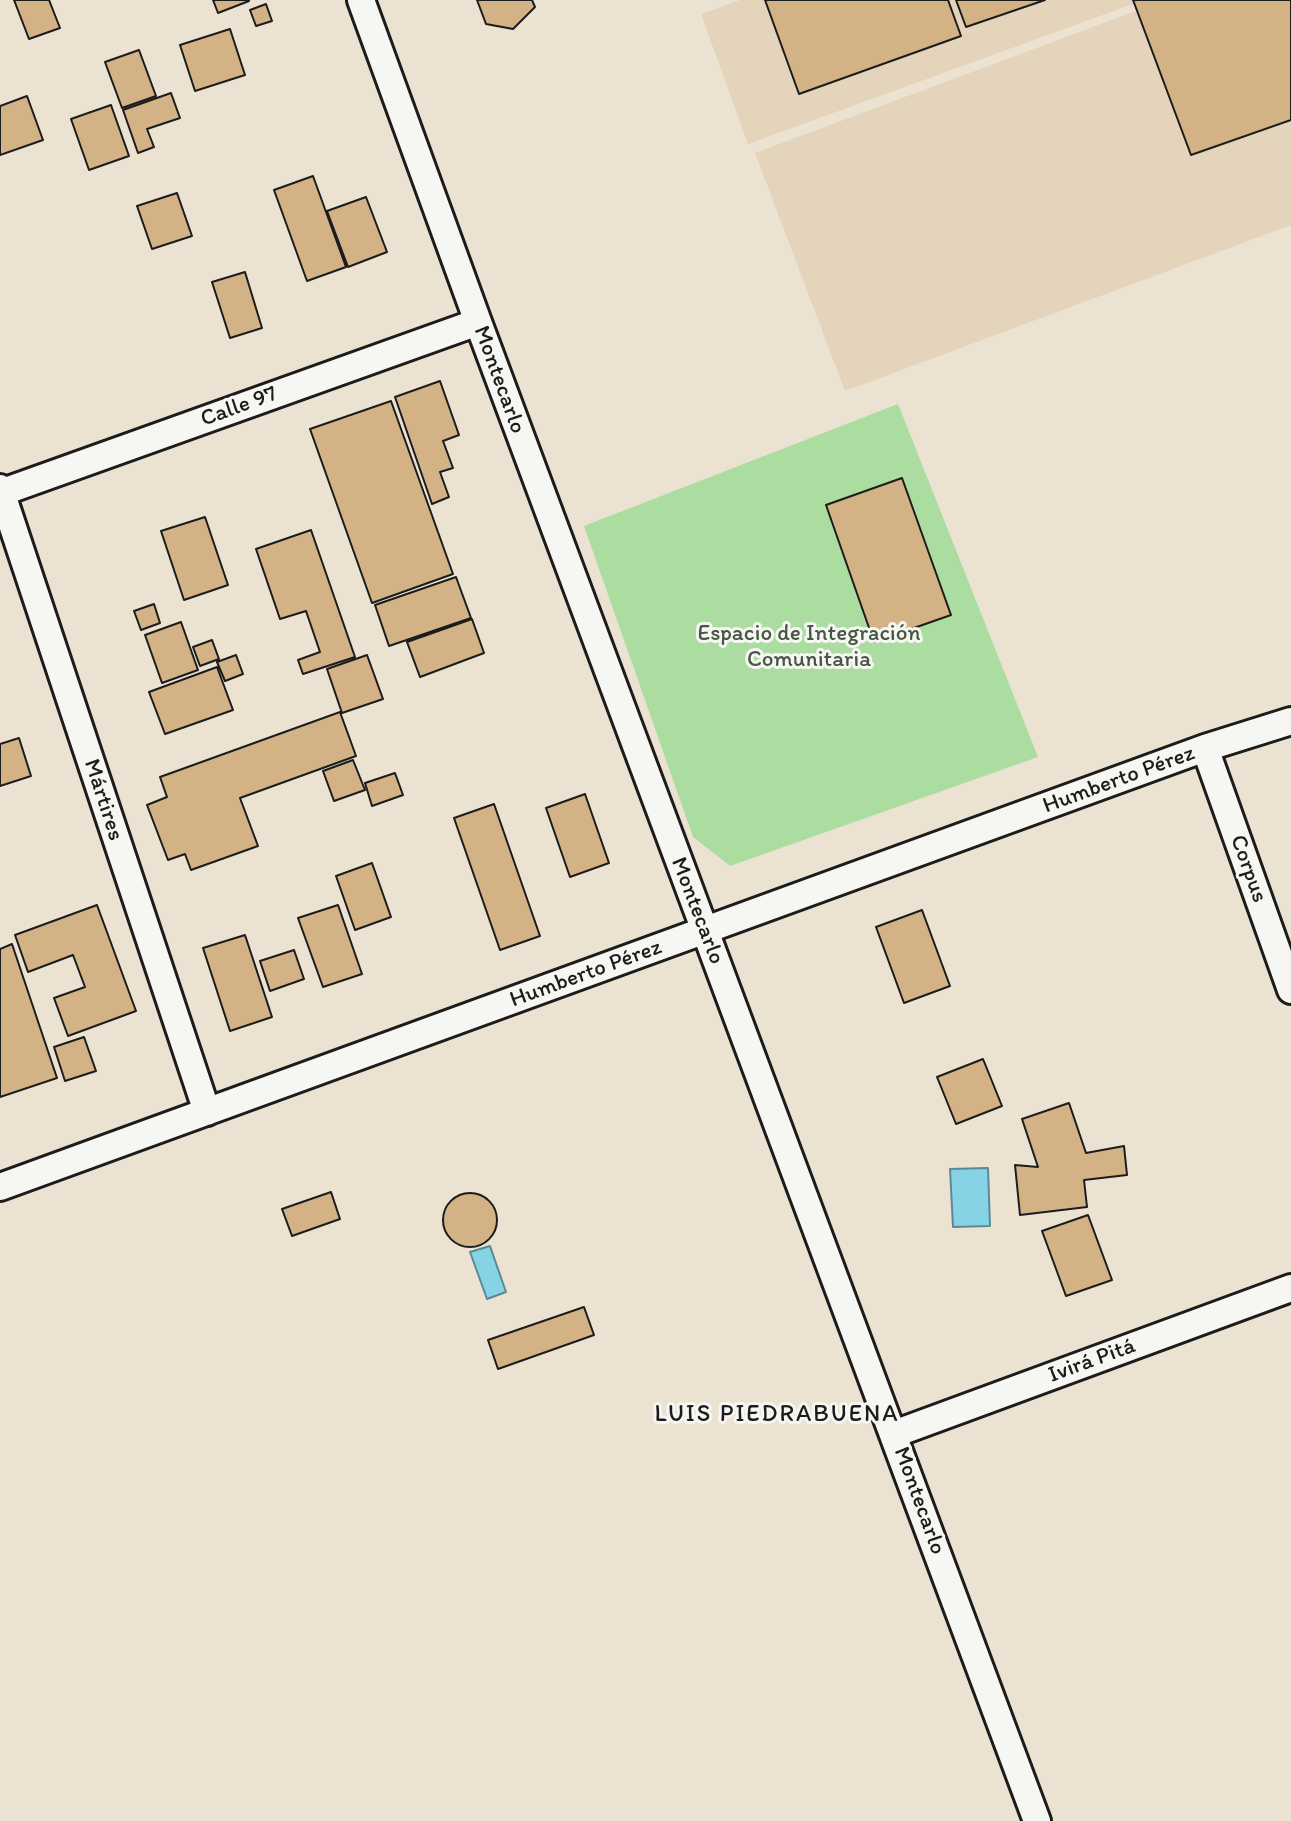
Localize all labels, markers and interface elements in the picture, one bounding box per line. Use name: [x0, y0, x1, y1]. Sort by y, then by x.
street label: Montecarlo: [467, 322, 531, 438]
street label: Calle 97: [197, 380, 281, 434]
park label: Espacio de Integración Comunitaria: [697, 620, 921, 674]
street label: Humberto Pérez: [1039, 740, 1199, 820]
street label: Mártires: [77, 756, 129, 844]
street label: Corpus: [1223, 831, 1273, 907]
street label: Montecarlo: [664, 854, 730, 968]
street label: Humberto Pérez: [506, 934, 666, 1014]
street label: Ivirá Pitá: [1045, 1333, 1139, 1389]
district label: LUIS PIEDRABUENA: [658, 1401, 896, 1429]
street label: Montecarlo: [887, 1443, 951, 1559]

